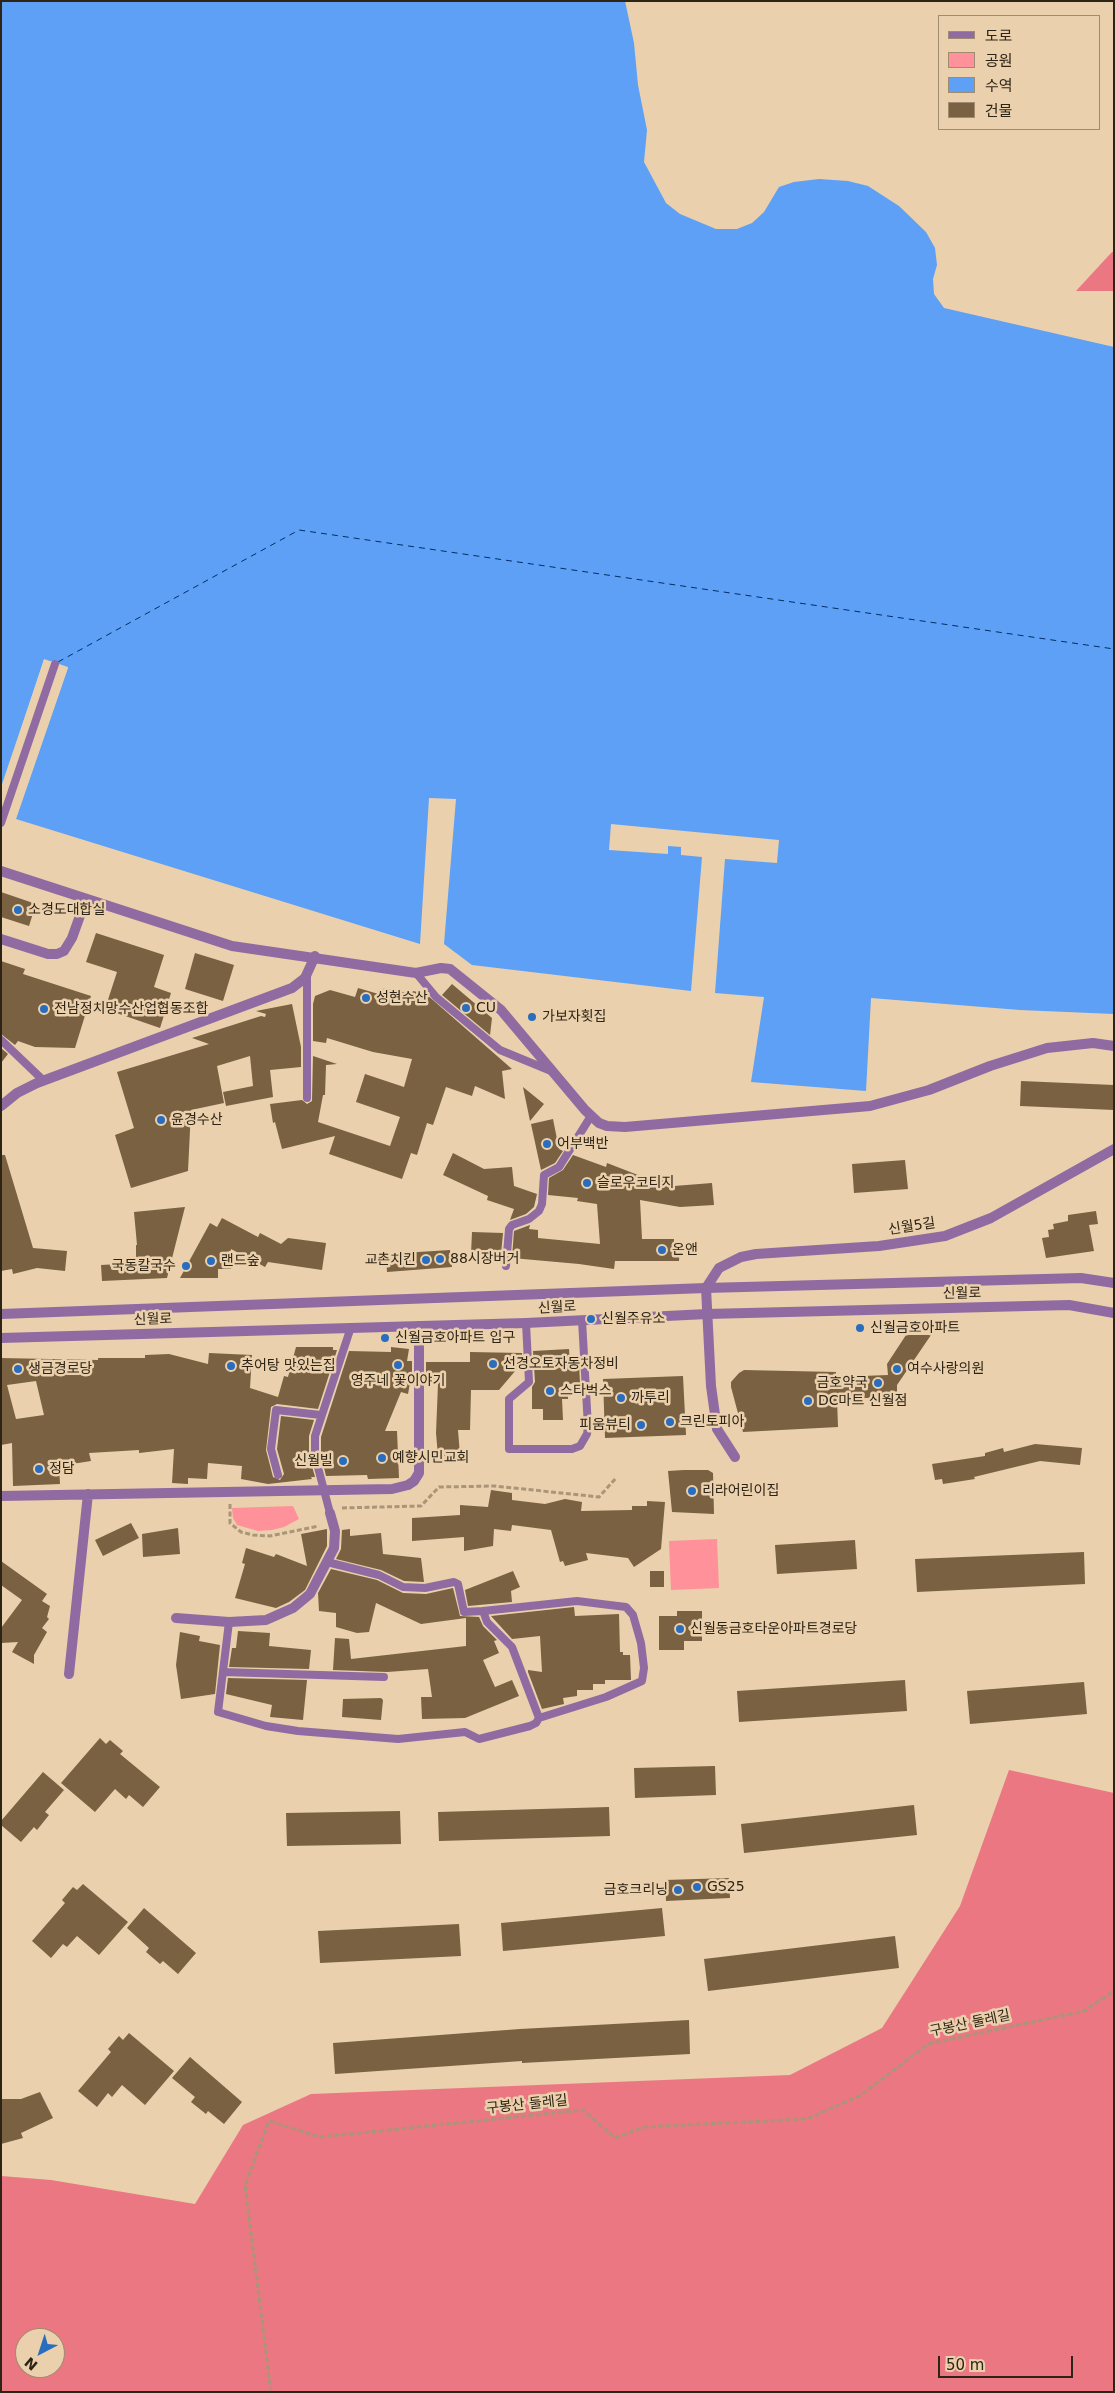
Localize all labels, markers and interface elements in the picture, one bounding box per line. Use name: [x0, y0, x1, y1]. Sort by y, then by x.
legend: [938, 15, 1100, 130]
text: 도로: [985, 27, 1013, 45]
text: 공원: [985, 52, 1013, 70]
text: 수역: [985, 77, 1013, 95]
text: 건물: [985, 102, 1013, 120]
place label: 소경도대합실: [28, 902, 105, 918]
marker: 소경도대합실: [12, 904, 24, 916]
place label: 성현수산: [376, 990, 428, 1006]
marker: 성현수산: [360, 992, 372, 1004]
place label: CU: [476, 1000, 496, 1016]
place label: 전남정치망수산업협동조합: [54, 1001, 209, 1017]
marker: CU: [460, 1002, 472, 1014]
marker: 전남정치망수산업협동조합: [38, 1003, 50, 1015]
place label: 가보자횟집: [542, 1009, 606, 1025]
marker: 가보자횟집: [526, 1011, 538, 1023]
place label: 윤경수산: [171, 1112, 223, 1128]
marker: 윤경수산: [155, 1114, 167, 1126]
place label: 어부백반: [557, 1136, 609, 1152]
marker: 어부백반: [541, 1138, 553, 1150]
place label: 슬로우코티지: [597, 1175, 674, 1191]
marker: 슬로우코티지: [581, 1177, 593, 1189]
street label: 신월5길: [887, 1215, 937, 1239]
place label: 온앤: [672, 1242, 698, 1258]
marker: 온앤: [656, 1244, 668, 1256]
place label: 88시장버거: [450, 1251, 519, 1267]
place label: 교촌치킨: [364, 1252, 416, 1268]
place label: 랜드숲: [221, 1253, 260, 1269]
marker: 88시장버거: [434, 1253, 446, 1265]
marker: 교촌치킨: [420, 1254, 432, 1266]
marker: 랜드숲: [205, 1255, 217, 1267]
place label: 국동칼국수: [112, 1258, 176, 1274]
marker: 국동칼국수: [180, 1260, 192, 1272]
street label: 신월로: [943, 1285, 981, 1303]
street label: 신월로: [537, 1299, 577, 1317]
street label: 신월로: [133, 1311, 173, 1329]
place label: 신월주유소: [601, 1311, 665, 1327]
marker: 신월주유소: [585, 1313, 597, 1325]
place label: 신월금호아파트: [870, 1320, 960, 1336]
marker: 신월금호아파트: [854, 1322, 866, 1334]
place label: 신월금호아파트 입구: [395, 1330, 515, 1346]
marker: 신월금호아파트 입구: [379, 1332, 391, 1344]
place label: 선경오토자동차정비: [503, 1356, 619, 1372]
place label: 추어탕 맛있는집: [241, 1358, 336, 1374]
marker: 선경오토자동차정비: [487, 1358, 499, 1370]
marker: 영주네 꽃이야기: [392, 1359, 404, 1371]
marker: 추어탕 맛있는집: [225, 1360, 237, 1372]
place label: 생금경로당: [28, 1361, 92, 1377]
place label: 여수사랑의원: [907, 1361, 984, 1377]
marker: 생금경로당: [12, 1363, 24, 1375]
marker: 여수사랑의원: [891, 1363, 903, 1375]
place label: 영주네 꽃이야기: [351, 1373, 445, 1389]
place label: 금호약국: [816, 1375, 868, 1391]
marker: 금호약국: [872, 1377, 884, 1389]
place label: 스타벅스: [560, 1383, 612, 1399]
marker: 스타벅스: [544, 1385, 556, 1397]
place label: 까투리: [631, 1390, 670, 1406]
marker: 까투리: [615, 1392, 627, 1404]
place label: DC마트 신월점: [818, 1393, 907, 1409]
marker: DC마트 신월점: [802, 1395, 814, 1407]
place label: 크린토피아: [680, 1414, 744, 1430]
marker: 크린토피아: [664, 1416, 676, 1428]
place label: 피움뷰티: [579, 1417, 631, 1433]
marker: 피움뷰티: [635, 1419, 647, 1431]
place label: 예향시민교회: [392, 1450, 469, 1466]
marker: 예향시민교회: [376, 1452, 388, 1464]
place label: 신월빌: [294, 1453, 333, 1469]
marker: 신월빌: [337, 1455, 349, 1467]
place label: 정담: [49, 1461, 75, 1477]
marker: 정담: [33, 1463, 45, 1475]
place label: 리라어린이집: [702, 1483, 779, 1499]
marker: 리라어린이집: [686, 1485, 698, 1497]
place label: 신월동금호타운아파트경로당: [690, 1621, 857, 1637]
marker: 신월동금호타운아파트경로당: [674, 1623, 686, 1635]
place label: GS25: [707, 1879, 745, 1895]
marker: GS25: [691, 1881, 703, 1893]
place label: 금호크리닝: [604, 1882, 668, 1898]
marker: 금호크리닝: [672, 1884, 684, 1896]
street label: 구봉산 둘레길: [928, 2007, 1012, 2041]
street label: 구봉산 둘레길: [485, 2092, 569, 2118]
north arrow: [15, 2328, 65, 2378]
scale bar: [940, 2346, 1075, 2378]
text: N: [21, 2354, 41, 2374]
text: 50 m: [946, 2356, 984, 2374]

